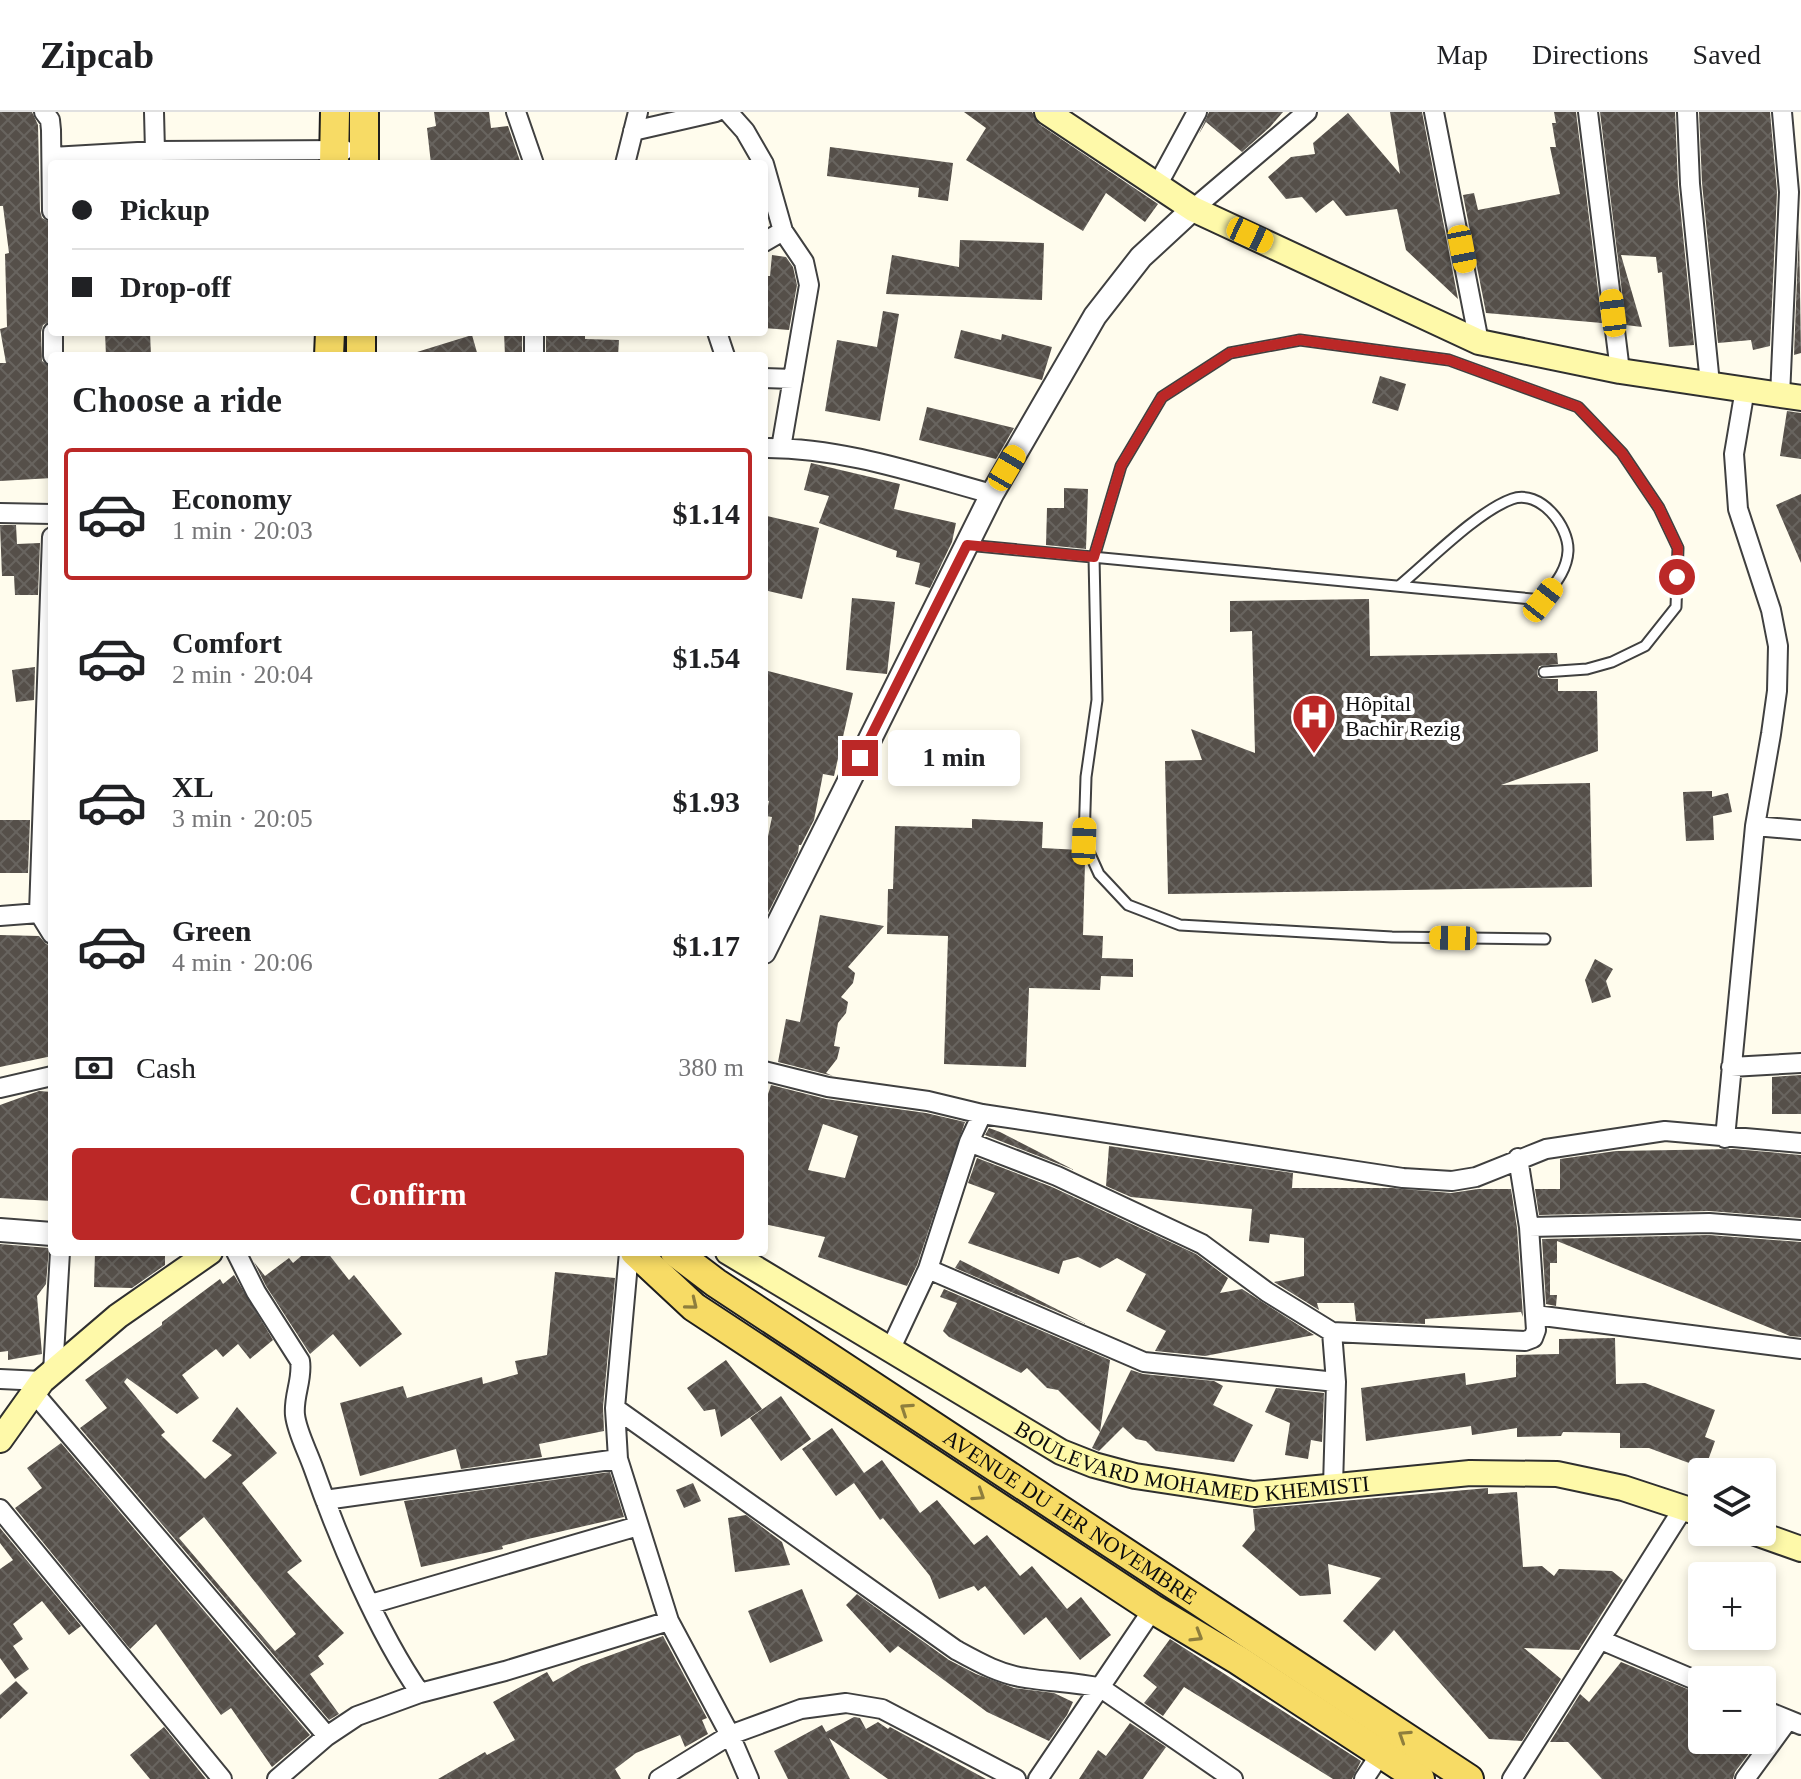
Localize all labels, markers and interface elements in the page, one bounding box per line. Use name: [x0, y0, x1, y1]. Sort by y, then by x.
text: Zipcab: [40, 34, 154, 76]
text: Map: [1437, 39, 1488, 70]
text: Directions: [1532, 39, 1649, 70]
text: Saved: [1693, 39, 1761, 70]
text: Pickup: [120, 193, 210, 226]
car: [1223, 214, 1277, 256]
car: [1446, 223, 1478, 275]
text: Drop-off: [120, 270, 231, 303]
car: [1598, 288, 1628, 338]
text: Choose a ride: [72, 380, 282, 420]
car: [985, 441, 1029, 495]
icon: car: [76, 478, 148, 550]
text: Economy: [172, 482, 292, 515]
text: $1.14: [673, 497, 740, 530]
text: 1 min · 20:03: [172, 516, 313, 545]
route start: [1659, 559, 1695, 595]
car: [1519, 574, 1567, 626]
icon: car: [76, 622, 148, 694]
text: Comfort: [172, 626, 282, 659]
text: $1.54: [673, 641, 740, 674]
text: 2 min · 20:04: [172, 660, 313, 689]
place label: Hôpital Bachir Rezig: [1345, 691, 1460, 741]
hospital icon: Hôpital Bachir Rezig: [1290, 692, 1338, 755]
callout: 1 min: [888, 730, 1020, 786]
route end: [842, 740, 878, 776]
text: 1 min: [923, 743, 985, 772]
icon: car: [76, 766, 148, 838]
text: XL: [172, 770, 214, 803]
text: $1.93: [673, 785, 740, 818]
text: 3 min · 20:05: [172, 804, 313, 833]
car: [1071, 817, 1097, 865]
icon: car: [76, 910, 148, 982]
text: Green: [172, 914, 251, 947]
car: [1429, 926, 1477, 950]
text: $1.17: [673, 929, 740, 962]
text: 4 min · 20:06: [172, 948, 313, 977]
icon: cash: [72, 1046, 116, 1090]
text: Cash: [136, 1051, 196, 1084]
text: 380 m: [678, 1053, 744, 1082]
button: Confirm: [72, 1148, 744, 1240]
one-way arrow: [683, 1294, 698, 1309]
one-way arrow: [900, 1404, 915, 1419]
street label: BOULEVARD MOHAMED KHEMISTI: [1011, 1415, 1371, 1508]
street label: AVENUE DU 1ER NOVEMBRE: [939, 1424, 1202, 1610]
map controls: [1688, 1458, 1776, 1754]
button: layers: [1688, 1458, 1776, 1546]
one-way arrow: [970, 1485, 984, 1500]
button: +: [1688, 1562, 1776, 1650]
one-way arrow: [1188, 1626, 1203, 1642]
button: −: [1688, 1666, 1776, 1754]
one-way arrow: [1398, 1731, 1413, 1746]

